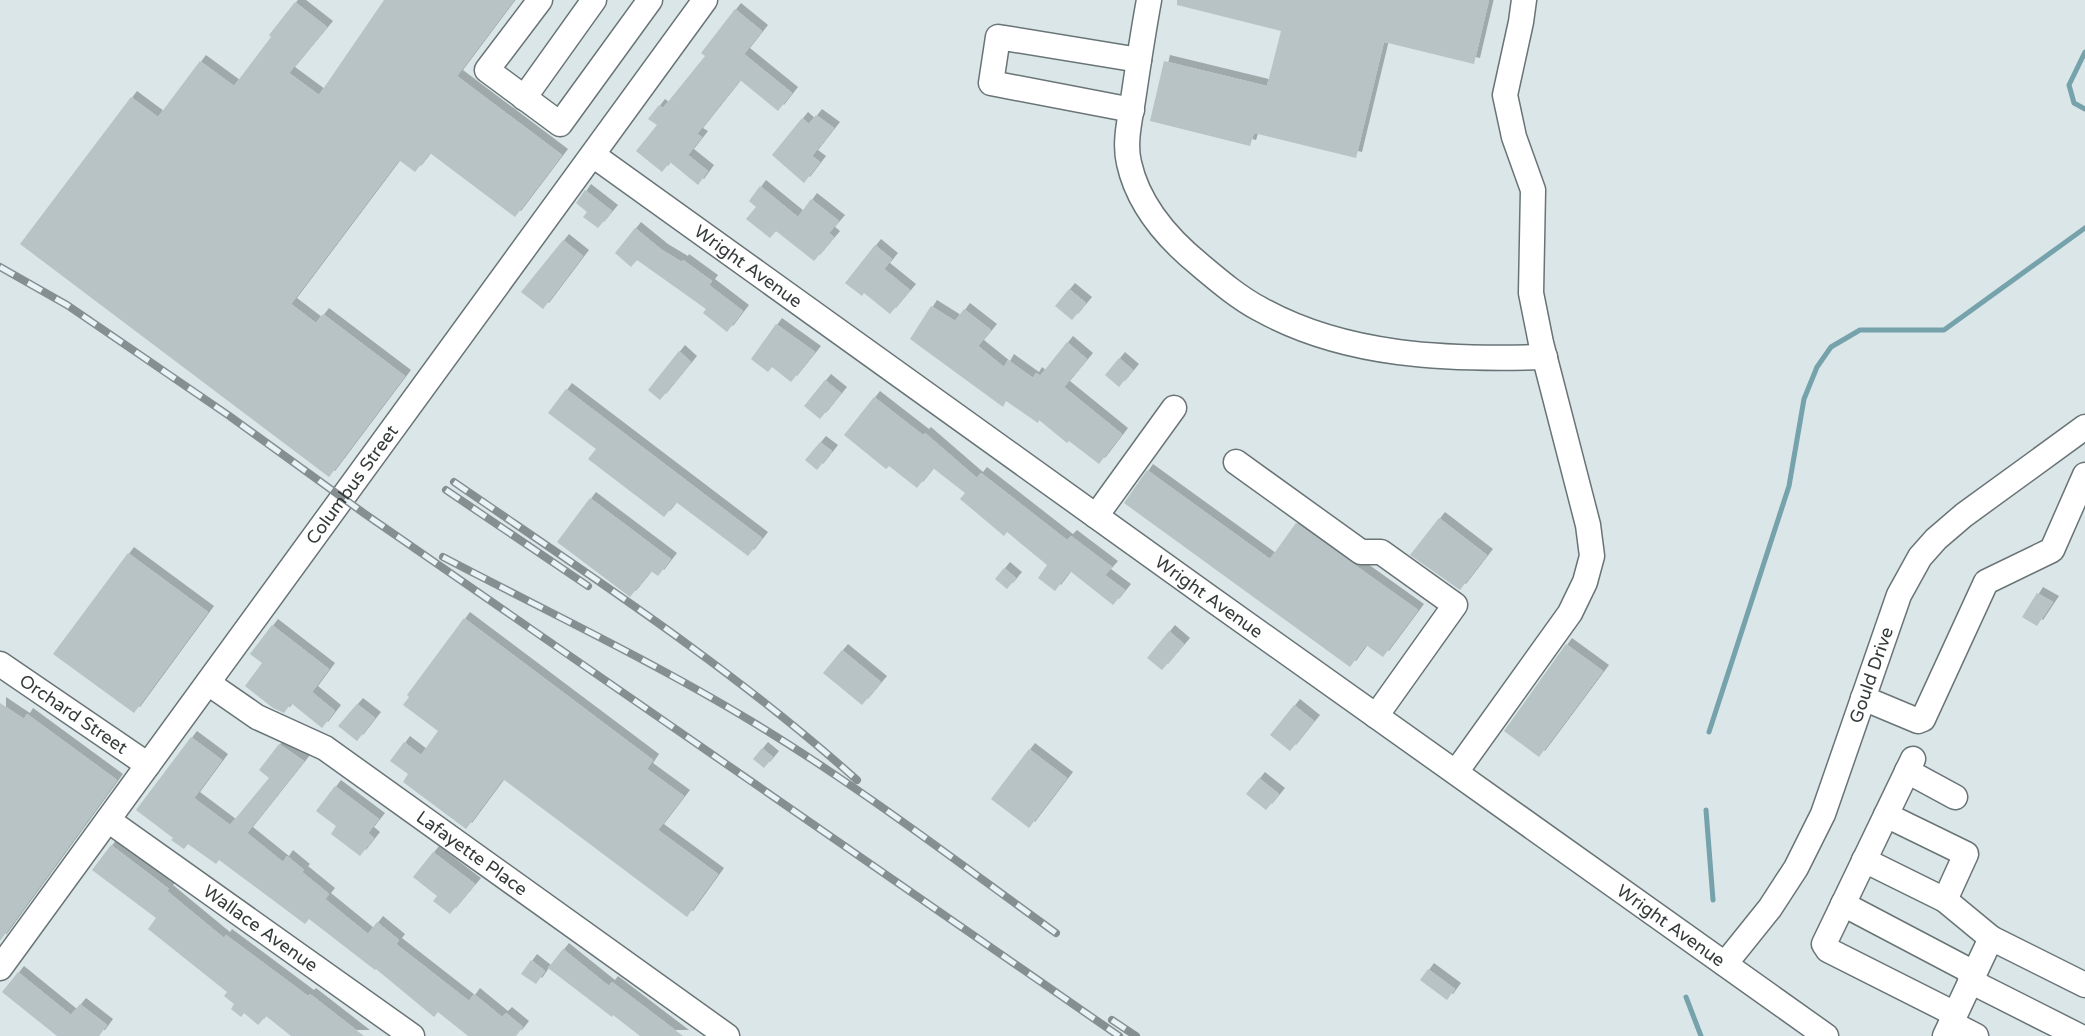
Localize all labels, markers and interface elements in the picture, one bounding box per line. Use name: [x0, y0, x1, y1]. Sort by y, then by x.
street label: Wright Avenue: [690, 220, 806, 313]
street label: Columbus Street: [301, 421, 403, 549]
street label: Wright Avenue: [1150, 551, 1267, 643]
street label: Gould Drive: [1844, 624, 1898, 726]
street label: Orchard Street: [15, 670, 132, 759]
street label: Lafayette Place: [412, 806, 532, 900]
street label: Wallace Avenue: [199, 880, 322, 977]
street label: Wright Avenue: [1612, 880, 1729, 972]

